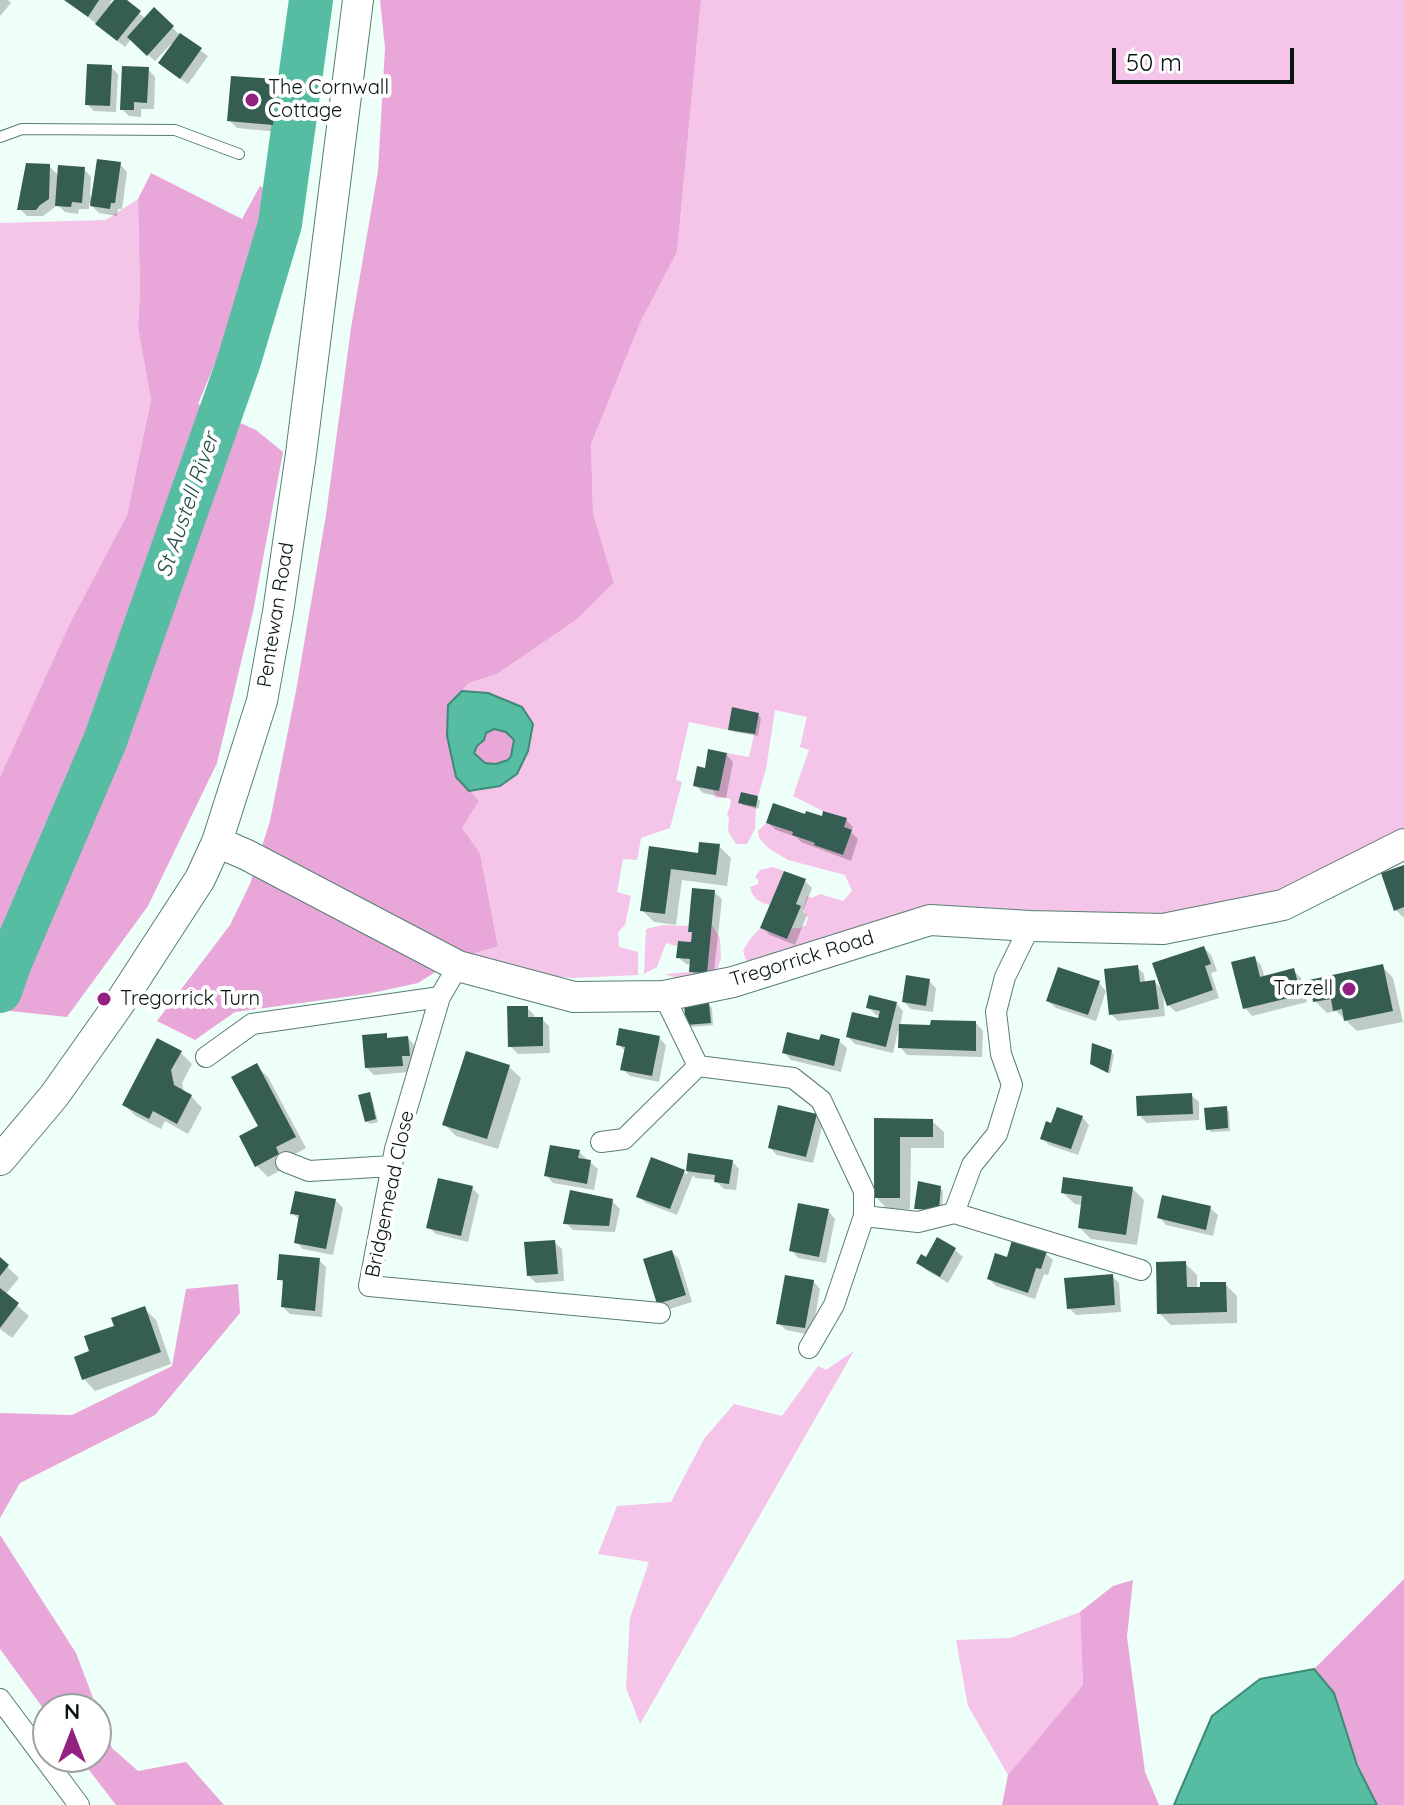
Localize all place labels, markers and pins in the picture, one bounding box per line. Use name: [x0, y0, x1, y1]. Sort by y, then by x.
place label: The Cornwall Cottage: [268, 76, 389, 123]
marker: The Cornwall Cottage: [243, 91, 261, 109]
place label: Tarzell: [1273, 977, 1333, 1001]
marker: Tarzell: [1340, 980, 1358, 998]
place label: Tregorrick Turn: [120, 987, 260, 1011]
marker: Tregorrick Turn: [95, 990, 113, 1008]

